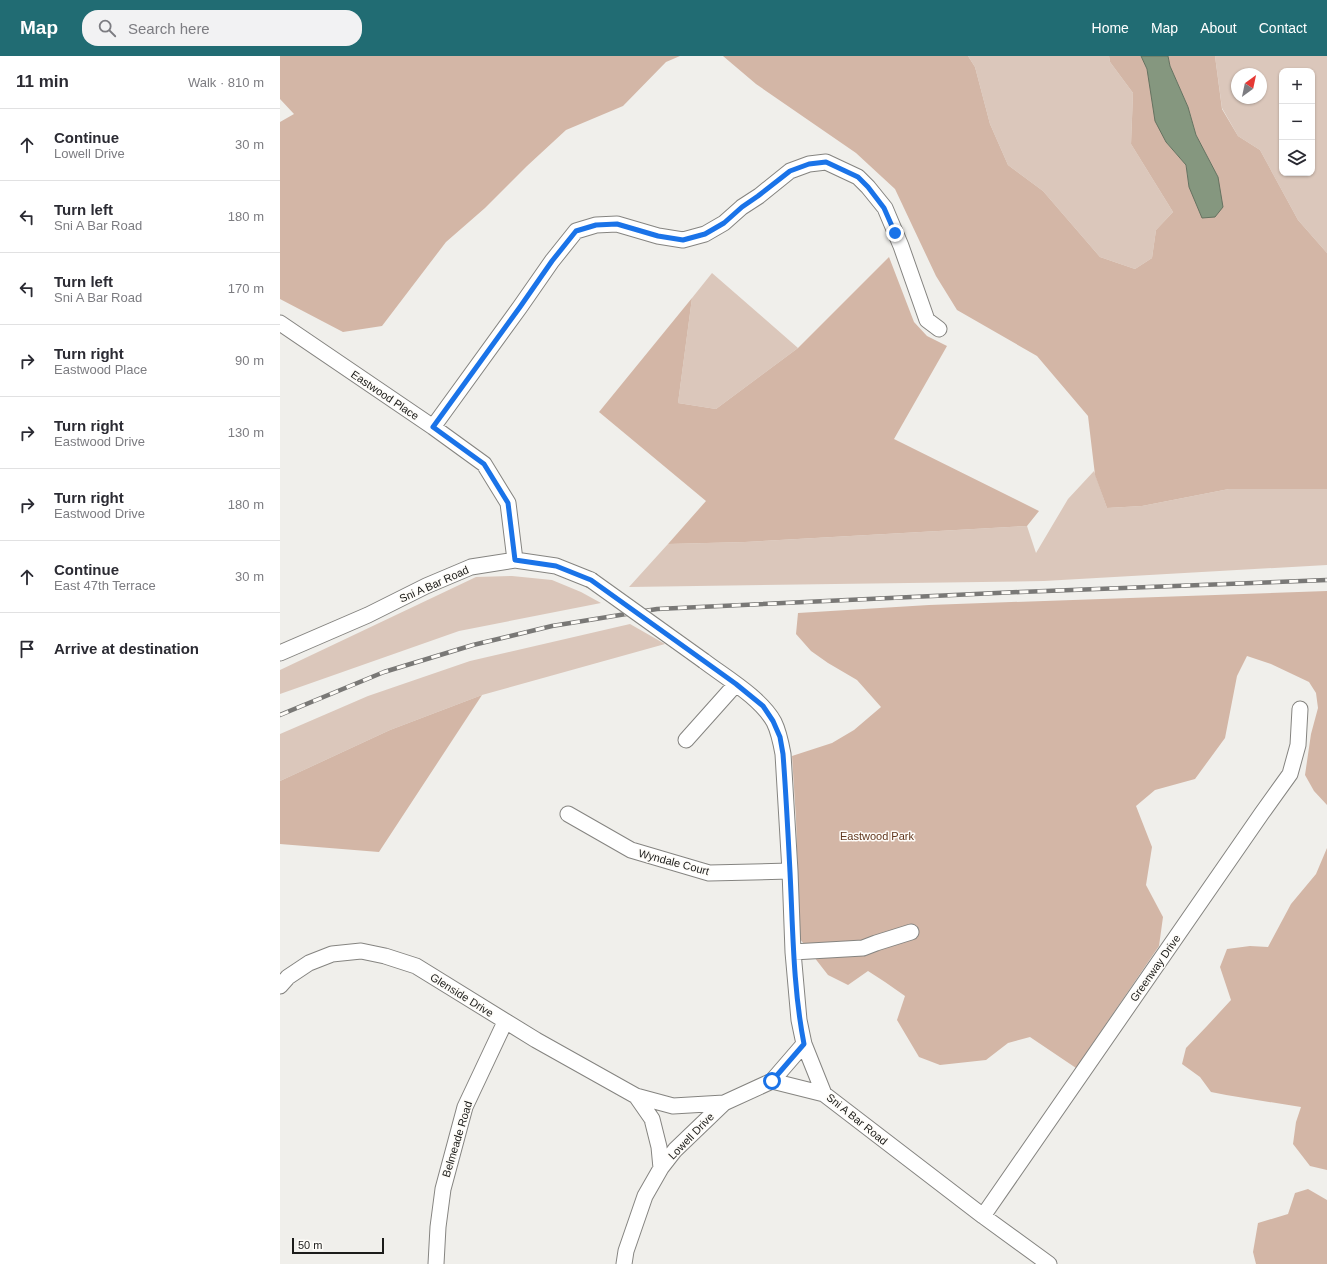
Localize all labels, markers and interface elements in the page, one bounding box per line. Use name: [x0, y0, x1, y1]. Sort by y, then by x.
search box: [82, 10, 362, 46]
text: Map: [20, 17, 58, 38]
icon: search: [96, 17, 118, 39]
text: Search here: [128, 20, 210, 37]
text: Home: [1092, 20, 1129, 36]
text: Map: [1151, 20, 1178, 36]
text: About: [1200, 20, 1237, 36]
text: Contact: [1259, 20, 1307, 36]
north arrow: [1231, 68, 1267, 104]
map controls: [1279, 68, 1315, 176]
button: +: [1279, 68, 1315, 104]
text: 11 min: [16, 72, 69, 91]
text: Walk · 810 m: [188, 75, 264, 90]
button: −: [1279, 104, 1315, 140]
text: Continue: [54, 129, 119, 146]
icon: ahead: [16, 134, 38, 156]
text: 30 m: [235, 137, 264, 152]
button: layers: [1279, 140, 1315, 176]
text: Lowell Drive: [54, 146, 125, 161]
text: Turn left: [54, 201, 113, 218]
icon: left: [16, 206, 38, 228]
text: 180 m: [228, 209, 264, 224]
text: Sni A Bar Road: [54, 218, 142, 233]
route end: [886, 224, 904, 242]
text: Turn left: [54, 273, 113, 290]
icon: left: [16, 278, 38, 300]
text: 170 m: [228, 281, 264, 296]
text: Sni A Bar Road: [54, 290, 142, 305]
text: Turn right: [54, 345, 124, 362]
icon: right: [16, 350, 38, 372]
text: 90 m: [235, 353, 264, 368]
text: Eastwood Place: [54, 362, 147, 377]
street label: Eastwood Place: [349, 368, 421, 422]
text: Turn right: [54, 417, 124, 434]
icon: right: [16, 422, 38, 444]
text: 130 m: [228, 425, 264, 440]
text: Eastwood Drive: [54, 434, 145, 449]
text: Turn right: [54, 489, 124, 506]
icon: right: [16, 494, 38, 516]
text: 180 m: [228, 497, 264, 512]
text: Eastwood Drive: [54, 506, 145, 521]
text: Continue: [54, 561, 119, 578]
street label: Sni A Bar Road: [397, 563, 471, 605]
icon: ahead: [16, 566, 38, 588]
text: 30 m: [235, 569, 264, 584]
text: East 47th Terrace: [54, 578, 156, 593]
icon: arrive: [16, 638, 38, 660]
text: Arrive at destination: [54, 640, 199, 657]
park label: Eastwood Park: [840, 830, 914, 842]
street label: Wyndale Court: [637, 847, 711, 877]
street label: Greenway Drive: [1127, 932, 1183, 1004]
street label: Glenside Drive: [428, 971, 496, 1019]
route start: [763, 1072, 781, 1090]
street label: Sni A Bar Road: [824, 1091, 890, 1147]
street label: Belmeade Road: [440, 1100, 474, 1178]
street label: Lowell Drive: [666, 1110, 716, 1162]
scale bar: [292, 1236, 384, 1255]
text: 50 m: [298, 1239, 322, 1251]

